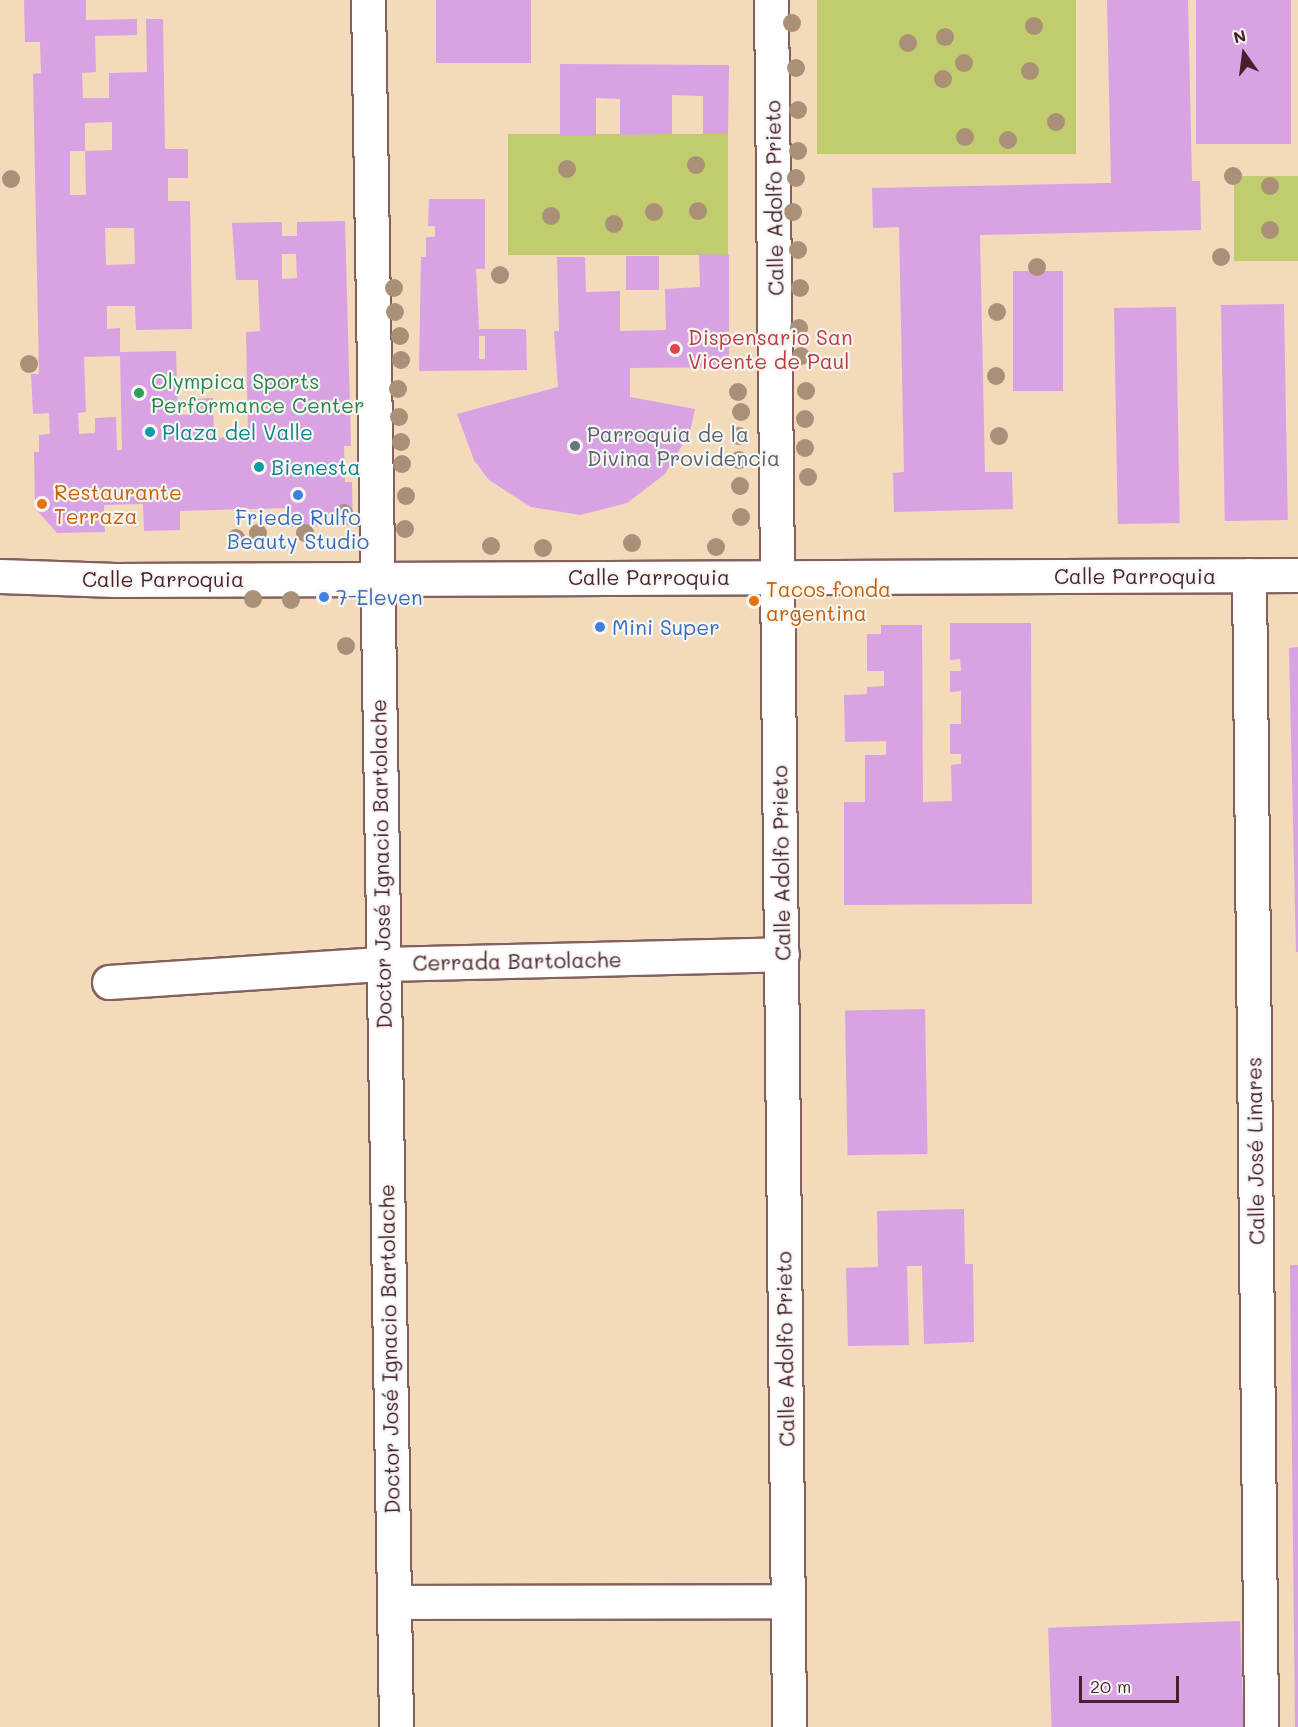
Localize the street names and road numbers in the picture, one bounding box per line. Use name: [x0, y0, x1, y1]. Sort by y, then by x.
street label: Calle Adolfo Prieto: [760, 100, 788, 296]
street label: Calle Parroquia: [1054, 563, 1216, 589]
street label: Calle Parroquia: [568, 564, 730, 590]
street label: Calle Parroquia: [82, 566, 244, 592]
street label: Doctor José Ignacio Bartolache: [366, 699, 396, 1029]
street label: Calle Adolfo Prieto: [767, 765, 795, 961]
street label: Cerrada Bartolache: [412, 947, 622, 975]
street label: Calle José Linares: [1241, 1057, 1269, 1245]
street label: Doctor José Ignacio Bartolache: [374, 1184, 404, 1514]
street label: Calle Adolfo Prieto: [771, 1251, 799, 1447]

